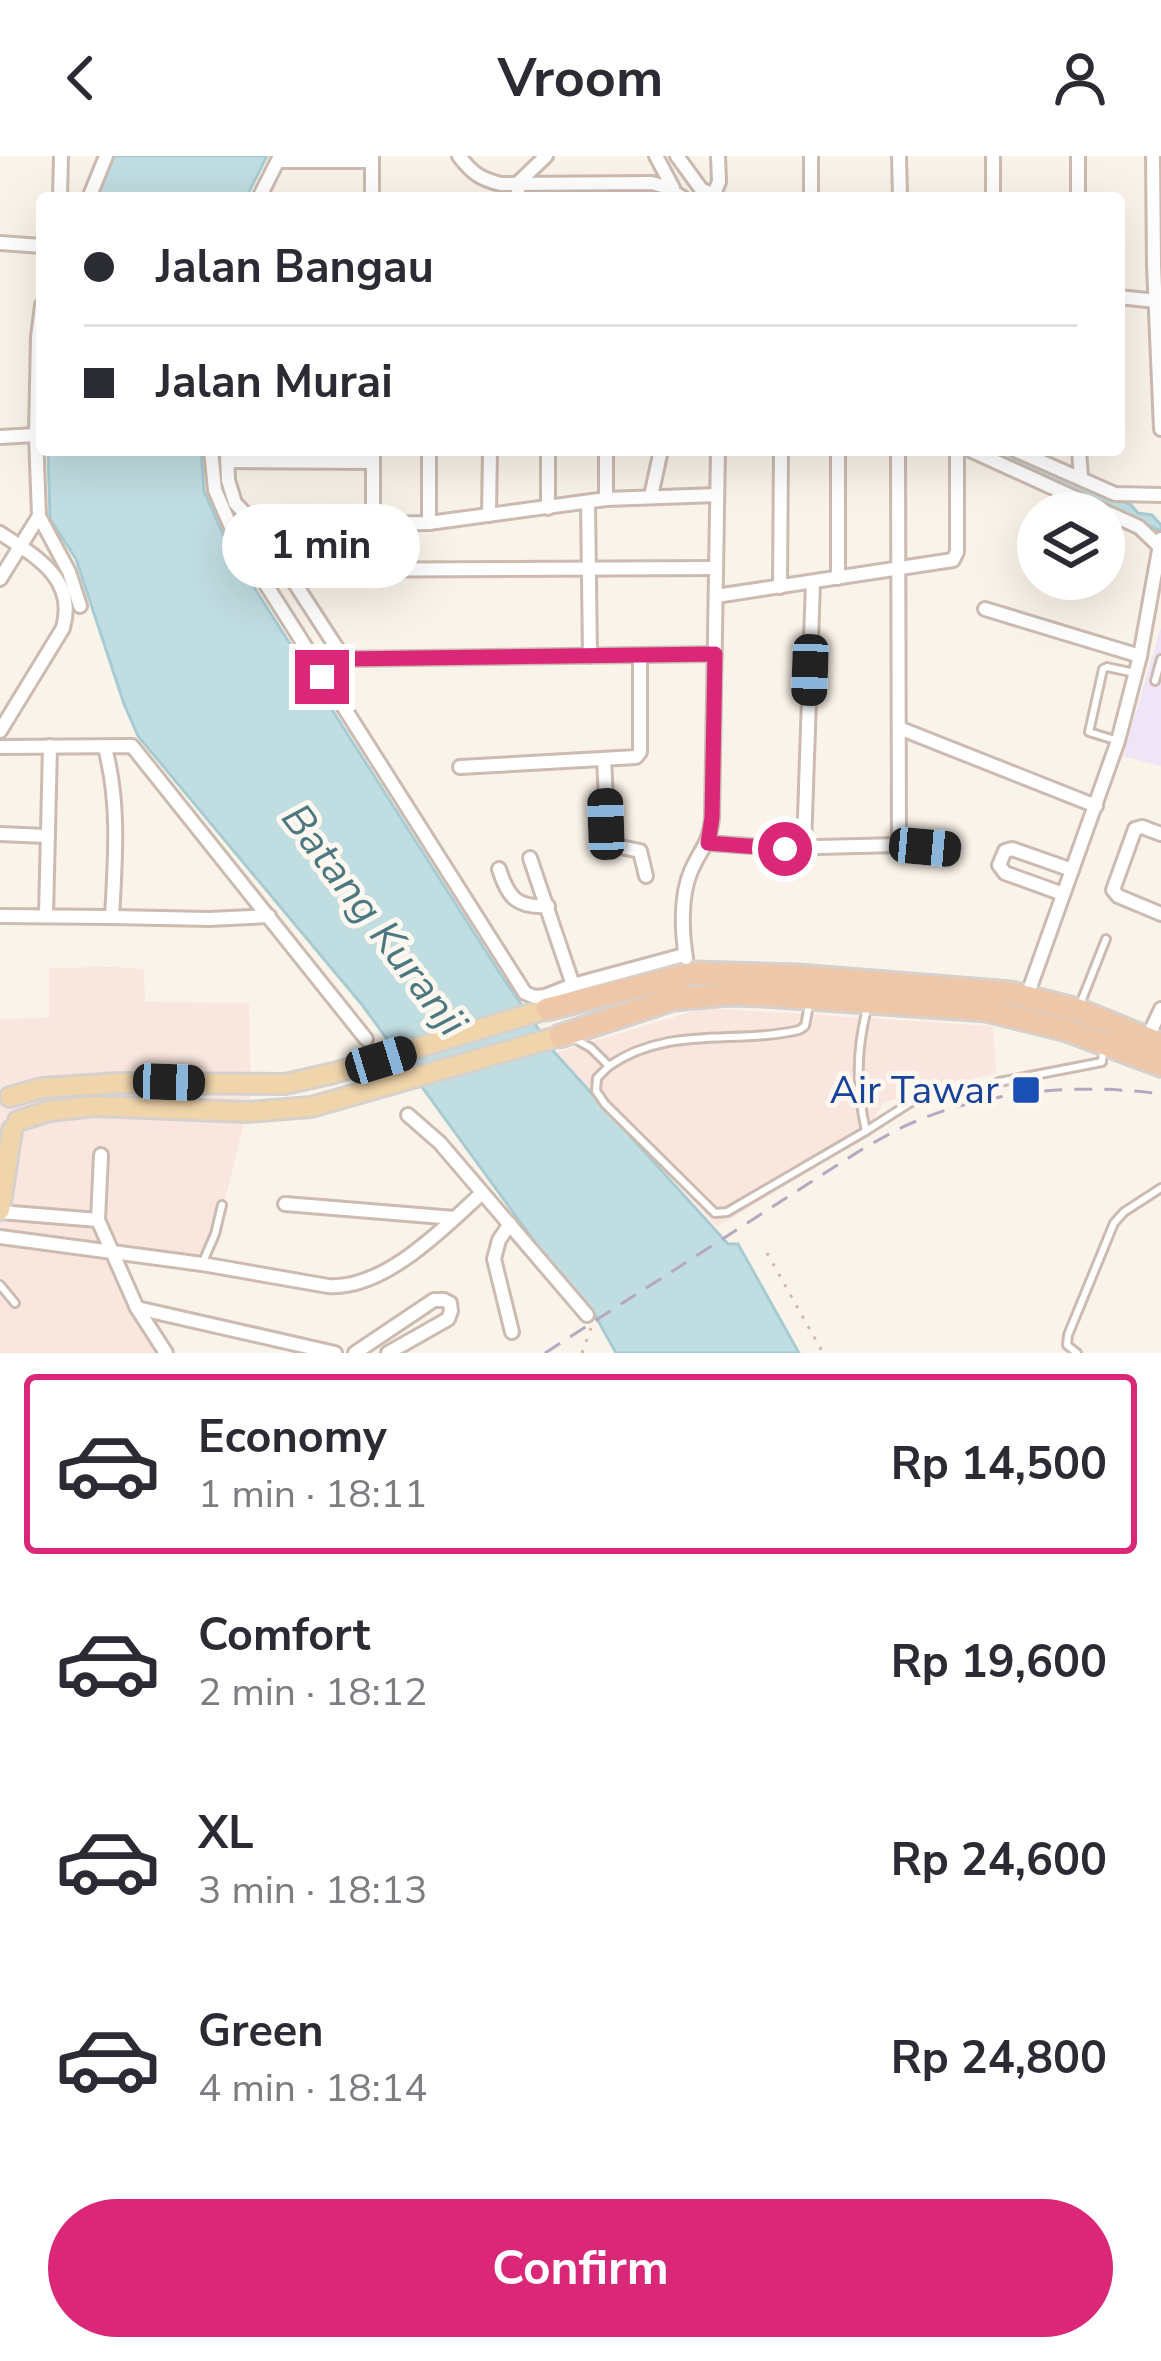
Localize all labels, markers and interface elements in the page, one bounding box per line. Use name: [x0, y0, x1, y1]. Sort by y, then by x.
text: Vroom: [498, 41, 663, 115]
icon: back: [48, 45, 114, 111]
icon: person: [1047, 45, 1113, 111]
text: Jalan Bangau: [156, 237, 434, 298]
text: Jalan Murai: [156, 352, 393, 413]
map controls: [1017, 492, 1125, 600]
button: layers: [1017, 492, 1125, 600]
callout: 1 min: [223, 503, 421, 587]
text: 1 min: [271, 519, 371, 572]
car: [791, 633, 829, 707]
route end: [295, 650, 349, 704]
car: [587, 787, 625, 861]
water label: Batang Kuranji: [268, 792, 481, 1049]
route start: [758, 822, 812, 876]
car: [888, 826, 962, 868]
car: [341, 1032, 421, 1088]
car: [132, 1063, 206, 1101]
place label: Air Tawar: [830, 1064, 999, 1117]
marker: Air Tawar: [1010, 1074, 1042, 1106]
text: Economy: [198, 1407, 387, 1468]
icon: car: [54, 1410, 162, 1518]
text: Rp 14,500: [891, 1434, 1107, 1495]
text: 1 min · 18:11: [198, 1468, 427, 1521]
text: Comfort: [198, 1605, 370, 1666]
icon: car: [54, 1608, 162, 1716]
text: Rp 19,600: [891, 1632, 1107, 1693]
text: 2 min · 18:12: [198, 1666, 427, 1719]
text: XL: [198, 1803, 254, 1864]
icon: car: [54, 1806, 162, 1914]
text: Rp 24,600: [891, 1830, 1107, 1891]
text: 3 min · 18:13: [198, 1864, 427, 1917]
text: Green: [198, 2001, 324, 2062]
icon: car: [54, 2004, 162, 2112]
text: Rp 24,800: [891, 2028, 1107, 2089]
text: 4 min · 18:14: [198, 2062, 427, 2115]
button: Confirm: [48, 2199, 1113, 2337]

